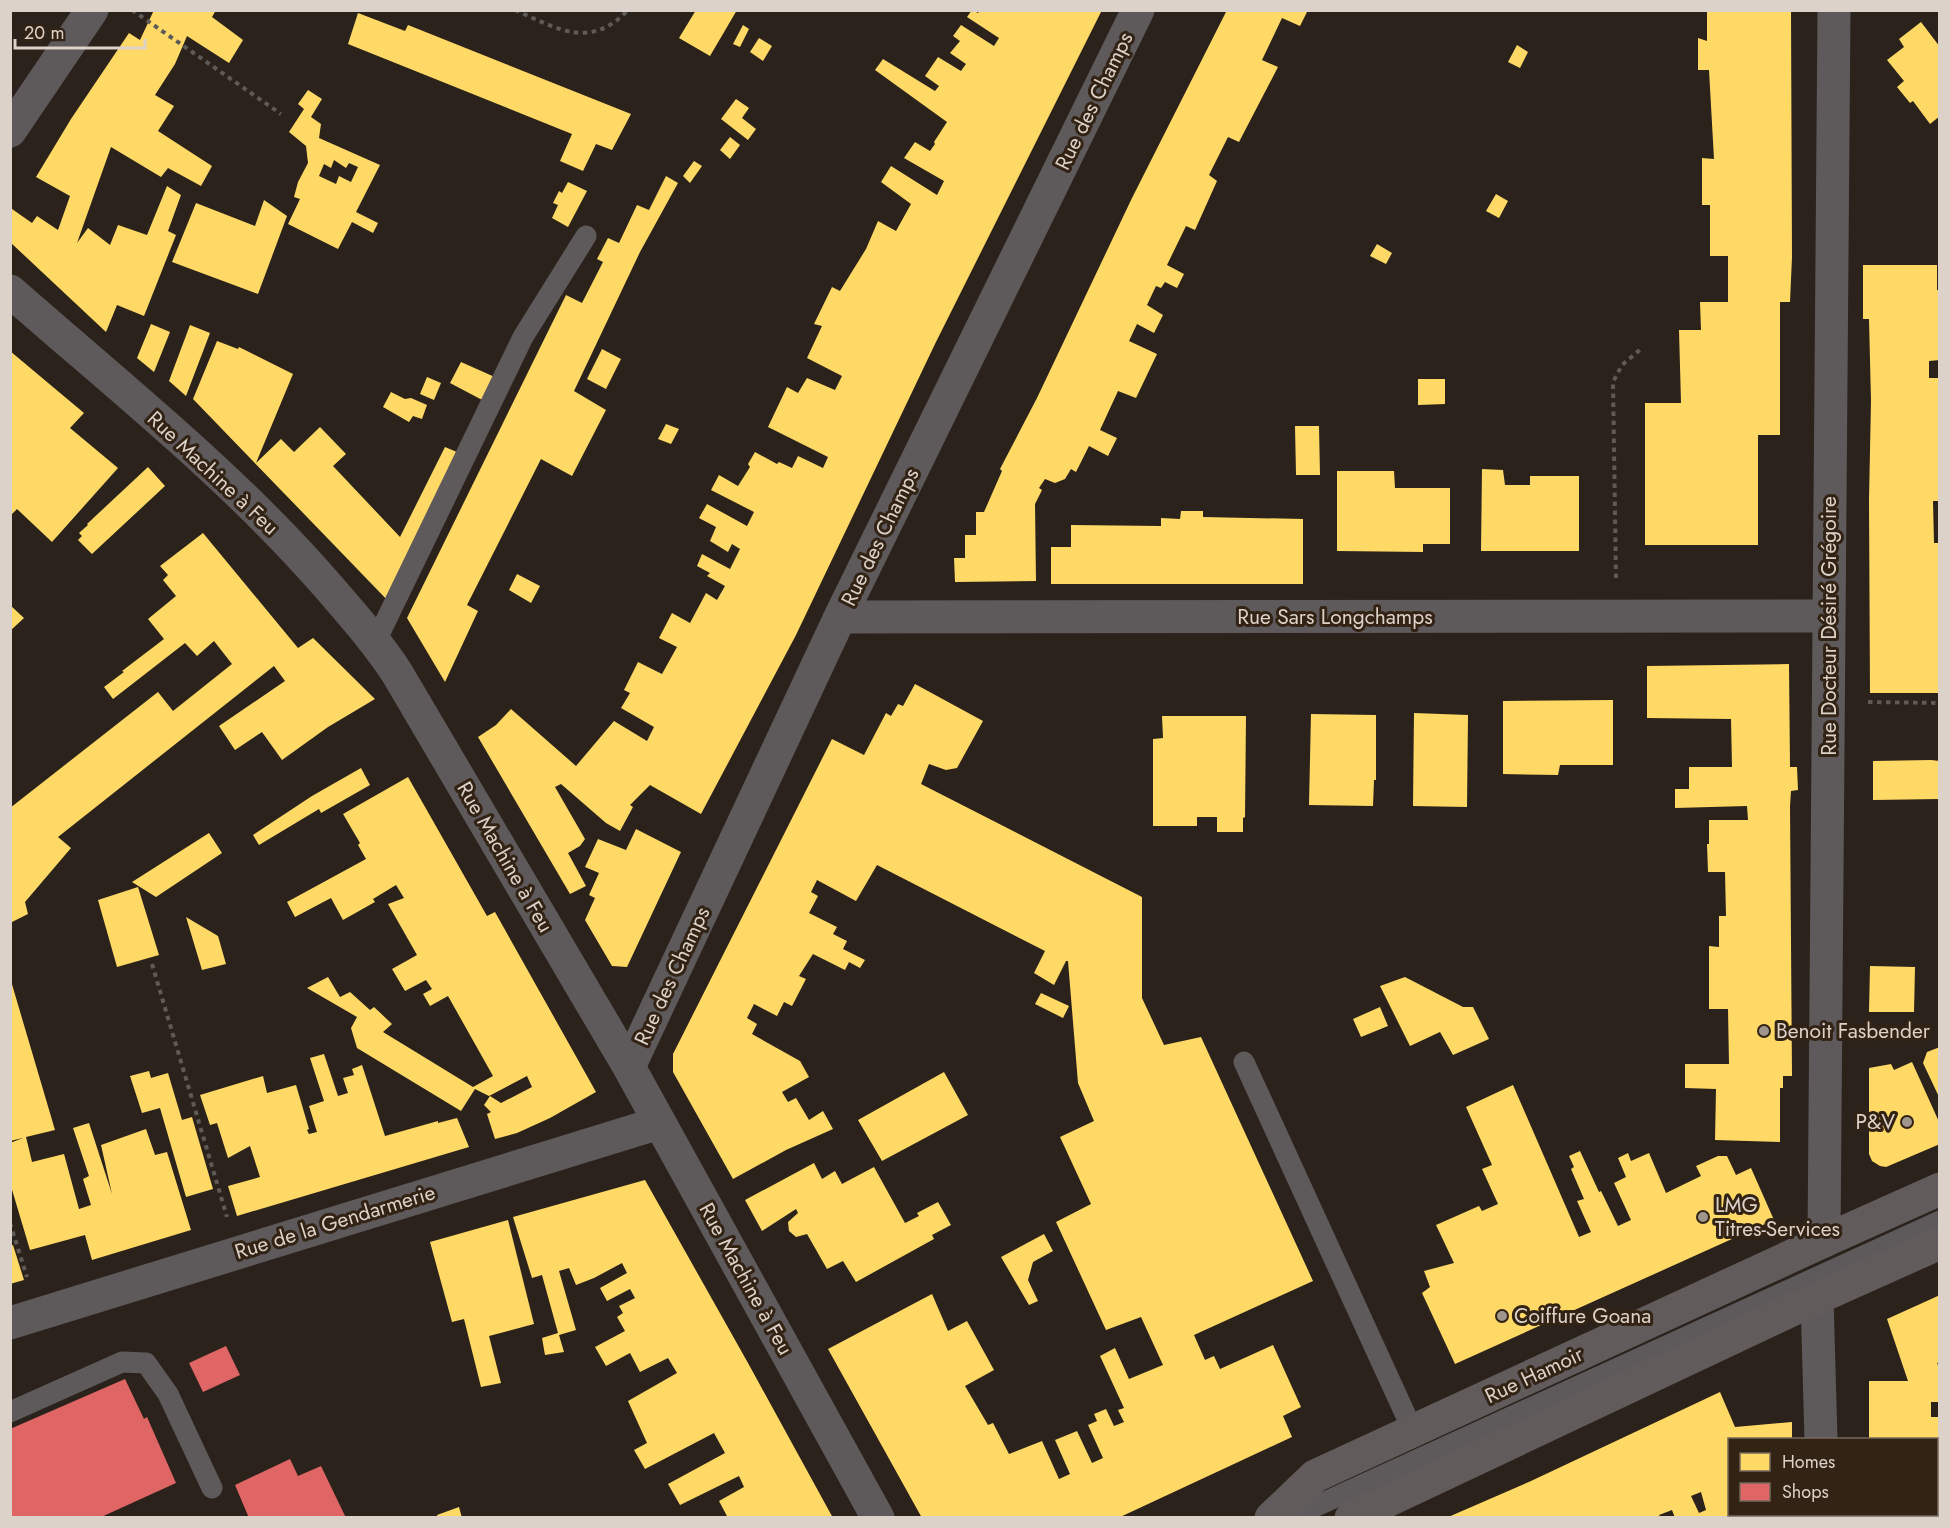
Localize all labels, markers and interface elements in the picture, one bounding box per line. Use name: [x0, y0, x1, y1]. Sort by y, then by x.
scale bar: [15, 12, 146, 50]
text: 20 m: [24, 20, 64, 46]
street label: Rue des Champs: [1048, 27, 1140, 175]
street label: Rue Machine à Feu: [141, 404, 285, 542]
street label: Rue des Champs: [834, 463, 926, 611]
street label: Rue Docteur Désiré Grégoire: [1814, 496, 1844, 756]
street label: Rue Sars Longchamps: [1237, 602, 1433, 632]
street label: Rue Machine à Feu: [450, 776, 560, 938]
street label: Rue des Champs: [627, 902, 717, 1050]
place label: Benoit Fasbender: [1776, 1016, 1931, 1046]
marker: Benoit Fasbender: [1757, 1024, 1771, 1038]
place label: P&V: [1855, 1107, 1895, 1137]
marker: P&V: [1900, 1115, 1914, 1129]
street label: Rue de la Gendarmerie: [231, 1177, 439, 1267]
place label: LMG Titres-Services: [1715, 1190, 1840, 1244]
street label: Rue Machine à Feu: [692, 1197, 800, 1361]
marker: LMG Titres-Services: [1696, 1210, 1710, 1224]
place label: Coiffure Goana: [1514, 1301, 1651, 1331]
marker: Coiffure Goana: [1495, 1309, 1509, 1323]
street label: Rue Hamoir: [1480, 1339, 1589, 1411]
legend: [1728, 1438, 1938, 1516]
text: Homes: [1782, 1449, 1835, 1475]
text: Shops: [1782, 1479, 1829, 1505]

